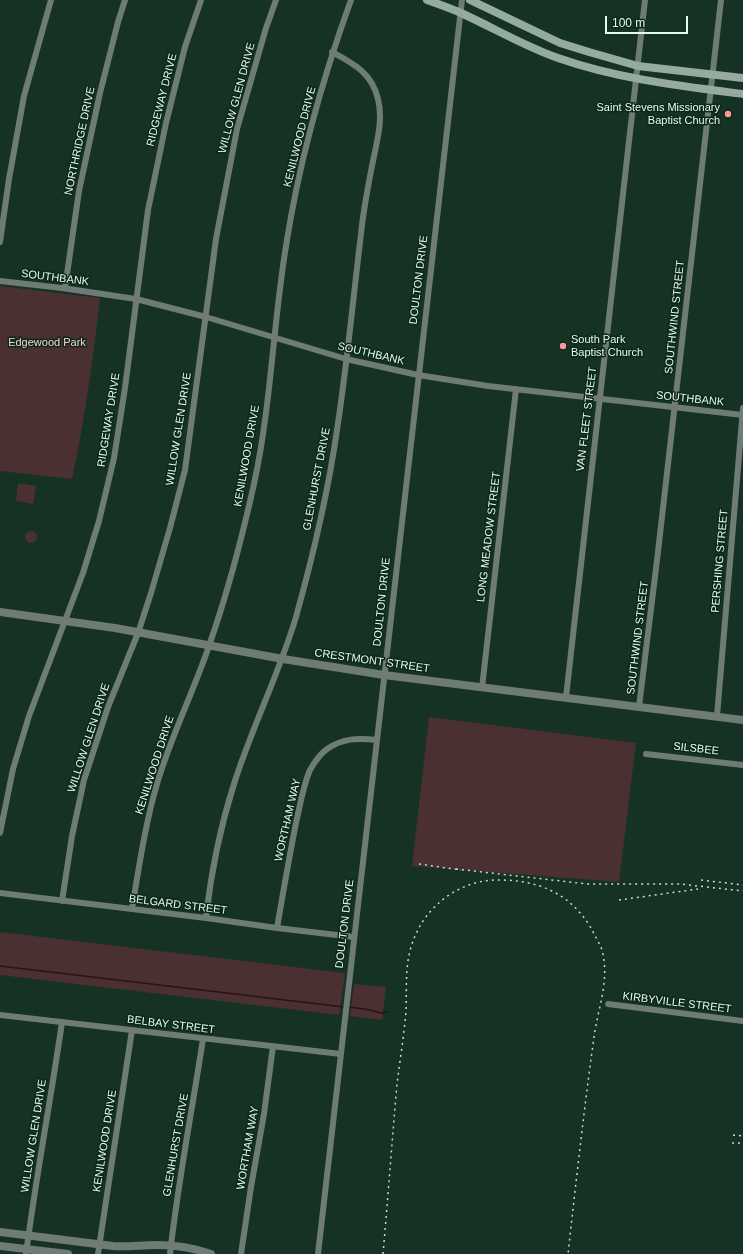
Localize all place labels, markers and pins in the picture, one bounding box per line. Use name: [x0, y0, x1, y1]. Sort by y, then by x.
place label: Saint Stevens Missionary Baptist Church: [597, 101, 720, 127]
marker: Saint Stevens Missionary Baptist Church: [723, 109, 733, 119]
place label: South Park Baptist Church: [571, 333, 643, 359]
marker: South Park Baptist Church: [558, 341, 568, 351]

